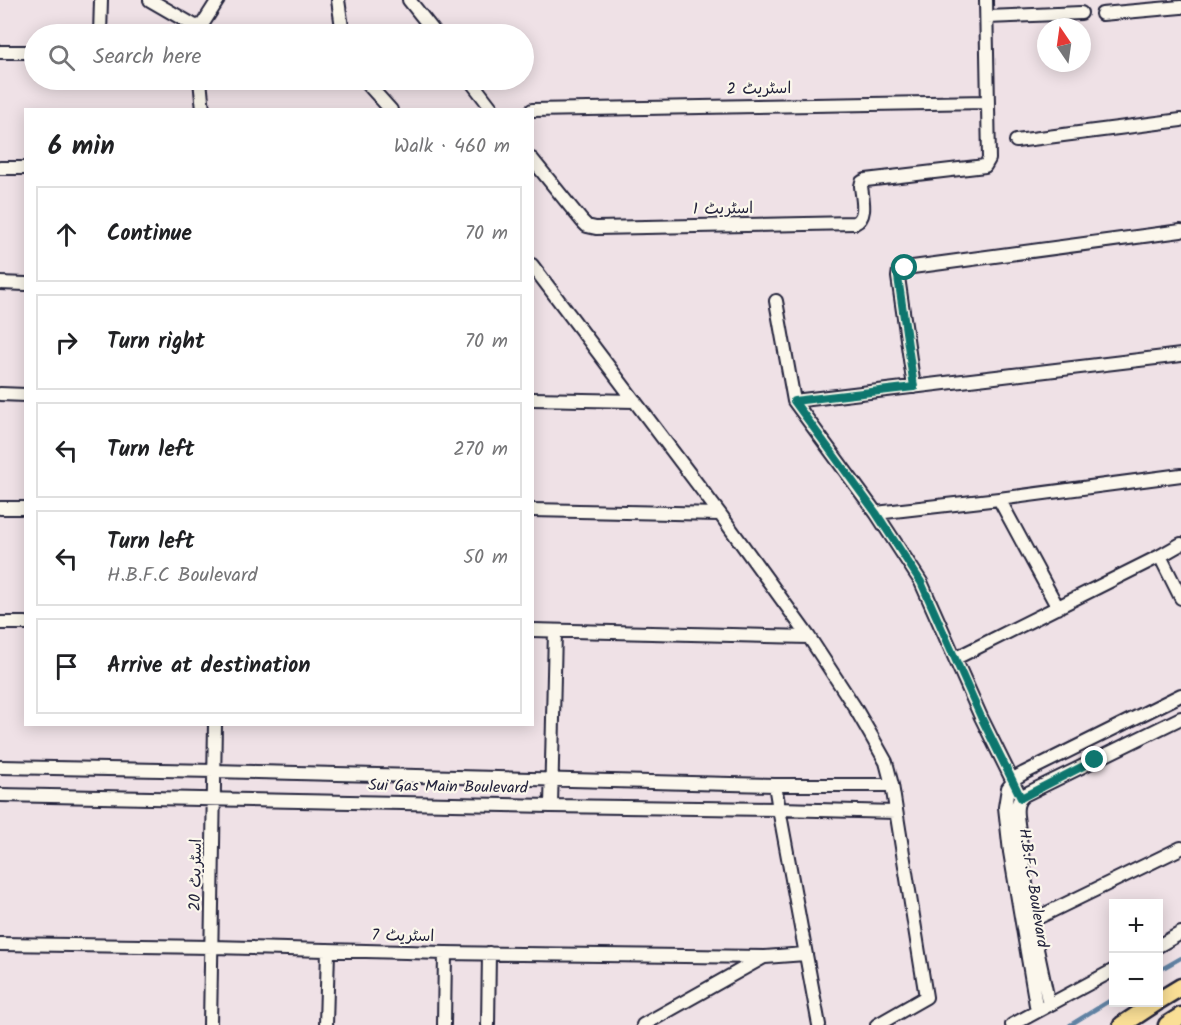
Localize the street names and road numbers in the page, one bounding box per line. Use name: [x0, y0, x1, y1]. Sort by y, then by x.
street label: اسٹریٹ 2: [727, 76, 791, 102]
street label: اسٹریٹ 1: [693, 196, 753, 222]
street label: Sui Gas Main Boulevard: [368, 773, 529, 801]
street label: H.B.F.C Boulevard: [1011, 827, 1055, 950]
street label: اسٹریٹ 20: [183, 839, 209, 911]
street label: اسٹریٹ 7: [371, 923, 435, 949]

